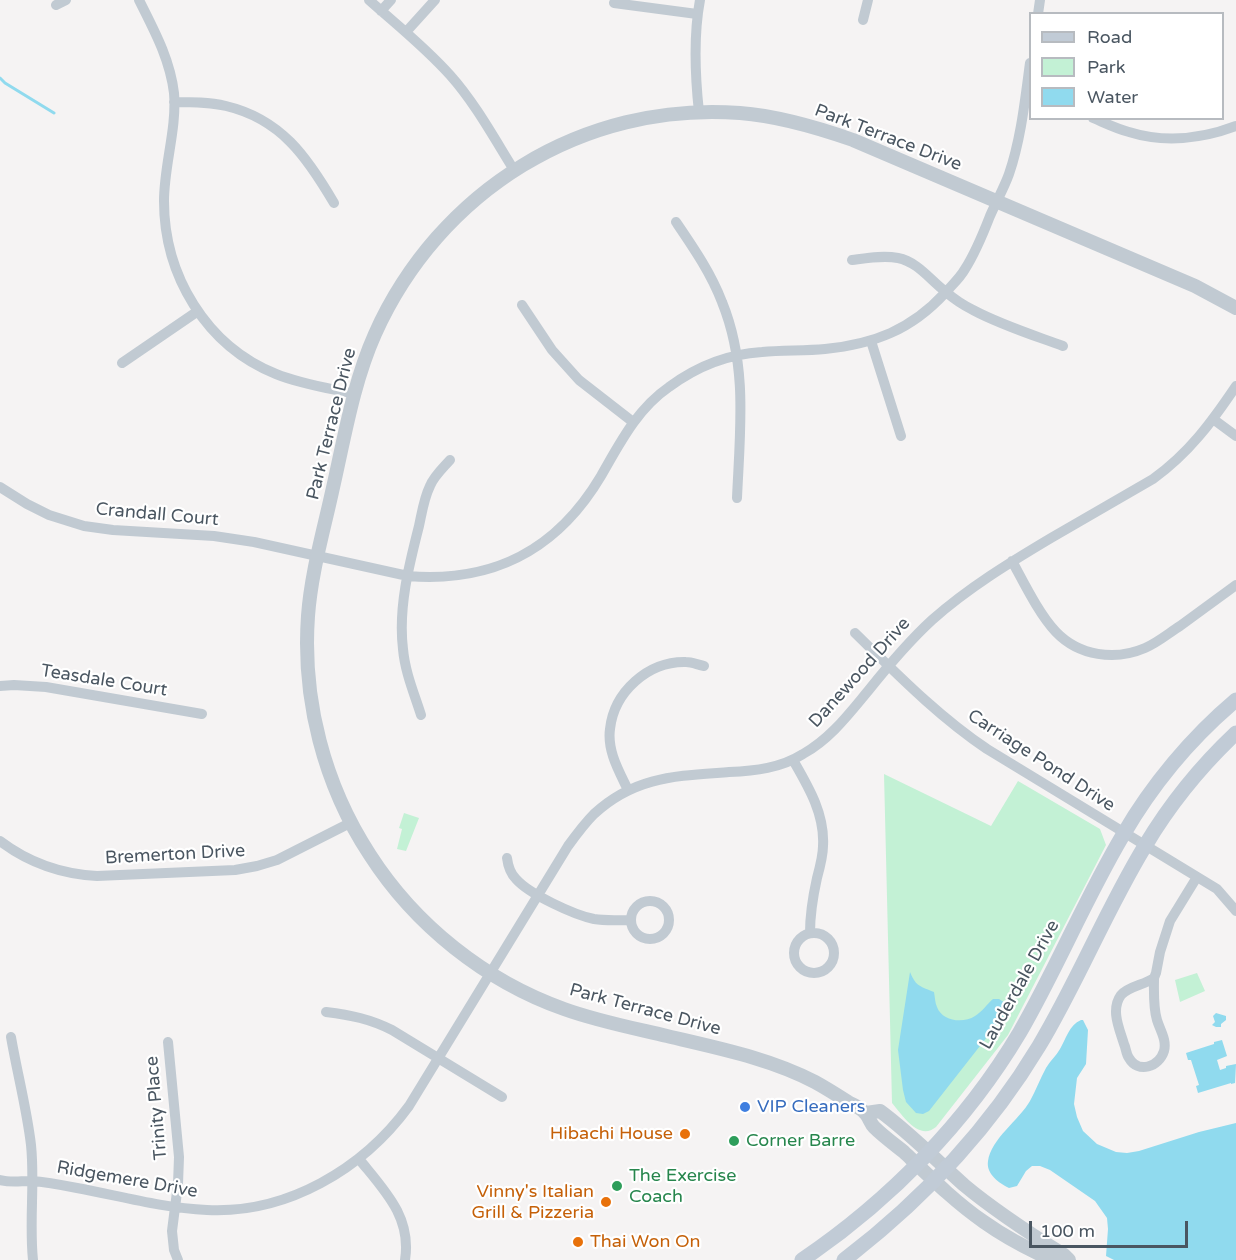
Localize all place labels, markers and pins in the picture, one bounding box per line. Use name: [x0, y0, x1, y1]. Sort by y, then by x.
place label: VIP Cleaners: [757, 1096, 865, 1118]
marker: VIP Cleaners: [738, 1100, 752, 1114]
place label: Hibachi House: [550, 1123, 673, 1145]
marker: Hibachi House: [678, 1127, 692, 1141]
place label: Corner Barre: [746, 1130, 855, 1152]
marker: Corner Barre: [727, 1134, 741, 1148]
place label: The Exercise Coach: [629, 1165, 736, 1208]
marker: The Exercise Coach: [610, 1179, 624, 1193]
place label: Vinny's Italian Grill & Pizzeria: [471, 1181, 594, 1224]
marker: Vinny's Italian Grill & Pizzeria: [599, 1195, 613, 1209]
place label: Thai Won On: [590, 1231, 700, 1253]
marker: Thai Won On: [571, 1235, 585, 1249]

